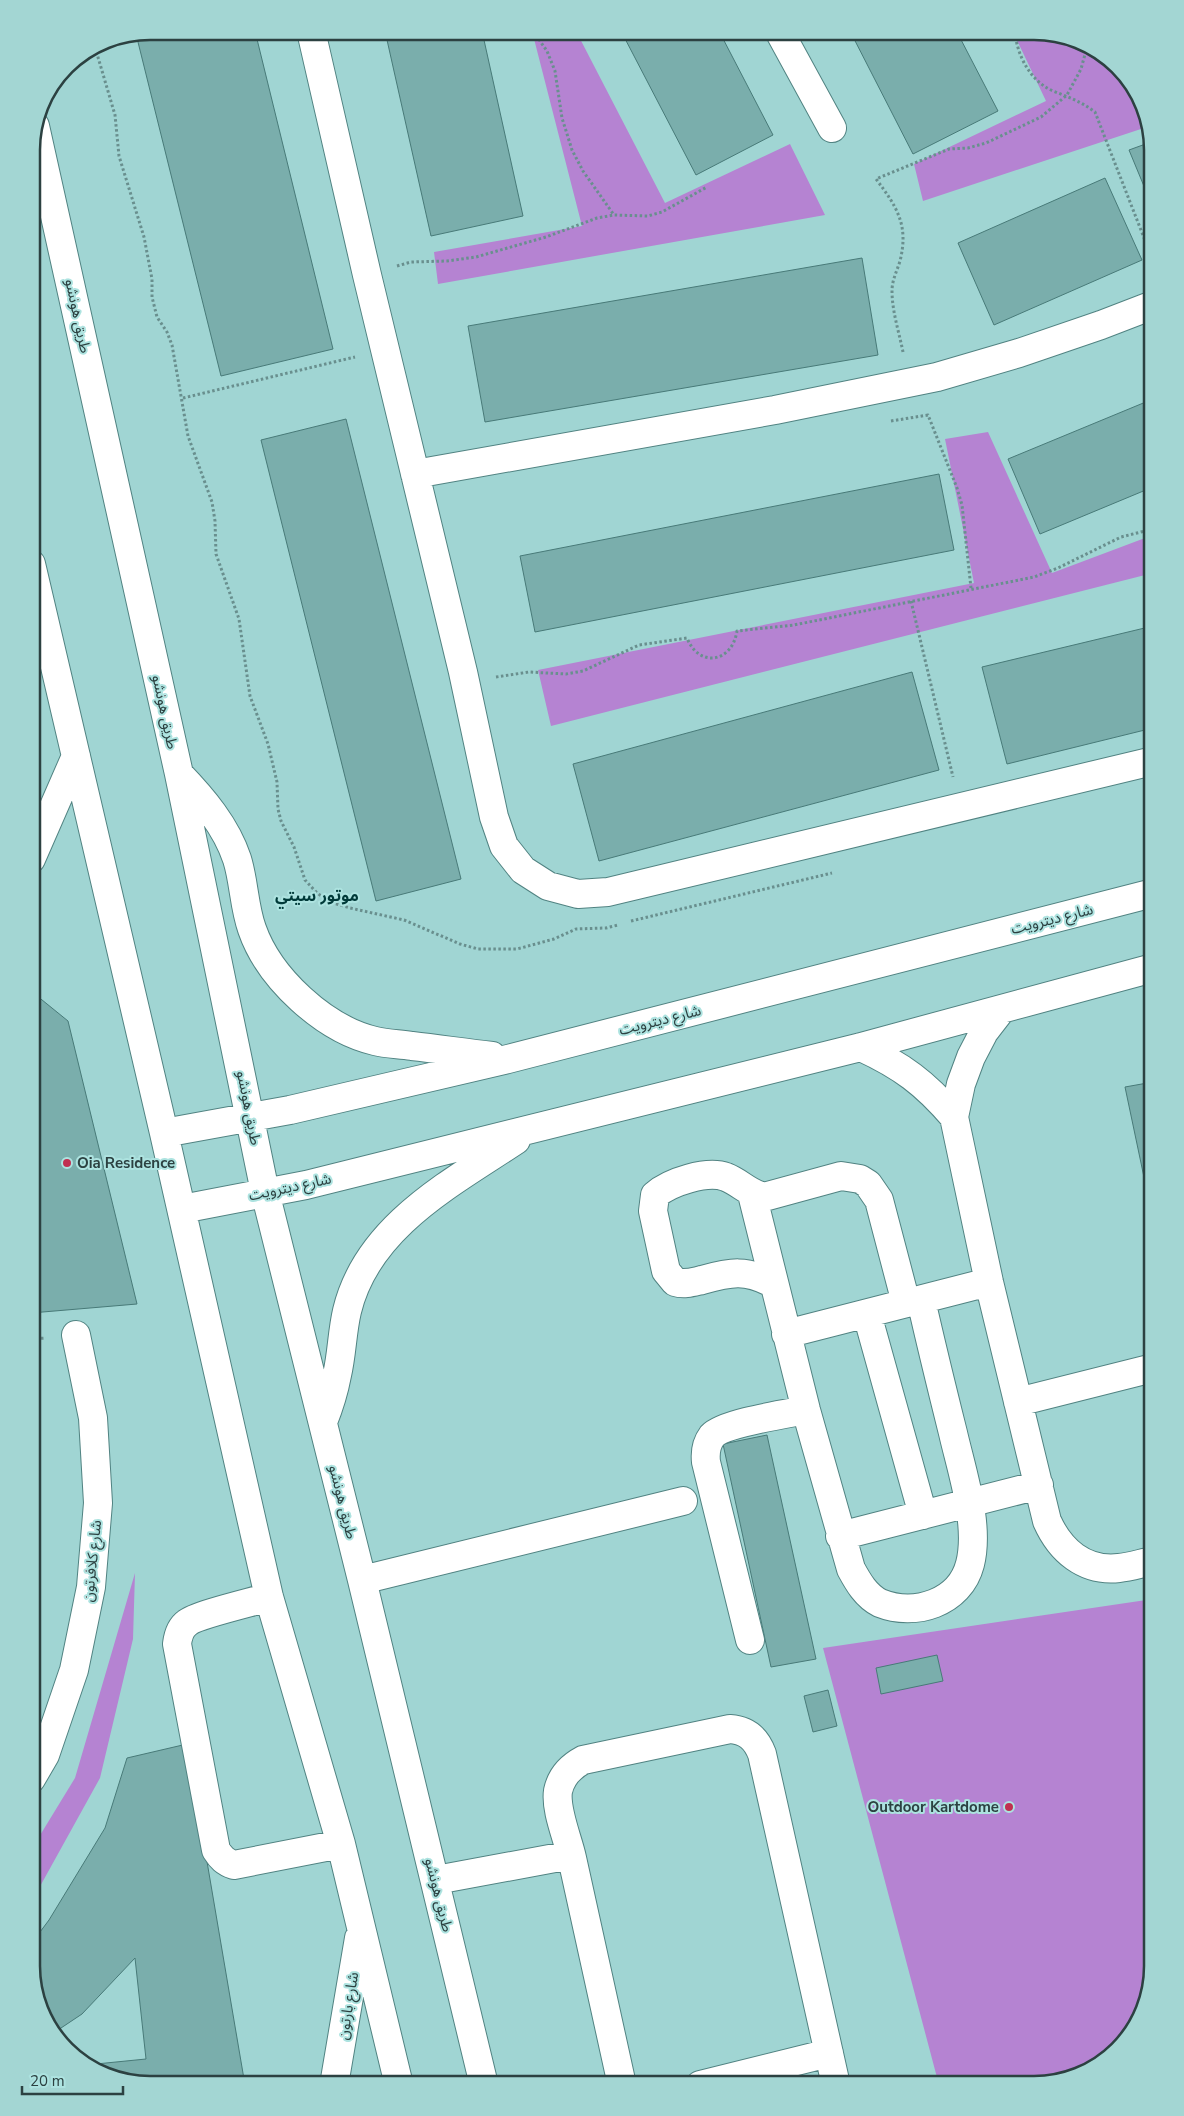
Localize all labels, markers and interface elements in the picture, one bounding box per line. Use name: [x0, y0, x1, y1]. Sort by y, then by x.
street label: طريق هونشو: [60, 277, 96, 355]
street label: طريق هونشو: [147, 673, 183, 751]
district label: موتور سيتي: [275, 885, 359, 909]
street label: شارع ديترويت: [1009, 899, 1096, 941]
street label: شارع ديترويت: [617, 1000, 704, 1042]
street label: طريق هونشو: [232, 1069, 266, 1147]
place label: Oia Residence: [77, 1153, 175, 1173]
marker: Oia Residence: [61, 1157, 73, 1169]
street label: شارع ديترويت: [247, 1168, 334, 1207]
street label: طريق هونشو: [324, 1463, 362, 1541]
street label: شارع كلافرتون: [78, 1519, 108, 1603]
place label: Outdoor Kartdome: [868, 1797, 999, 1817]
marker: Outdoor Kartdome: [1003, 1801, 1015, 1813]
street label: طريق هونشو: [420, 1856, 458, 1934]
street label: شارع بارتون: [333, 1970, 365, 2042]
scale bar: [22, 2064, 124, 2096]
text: 20 m: [30, 2071, 65, 2091]

